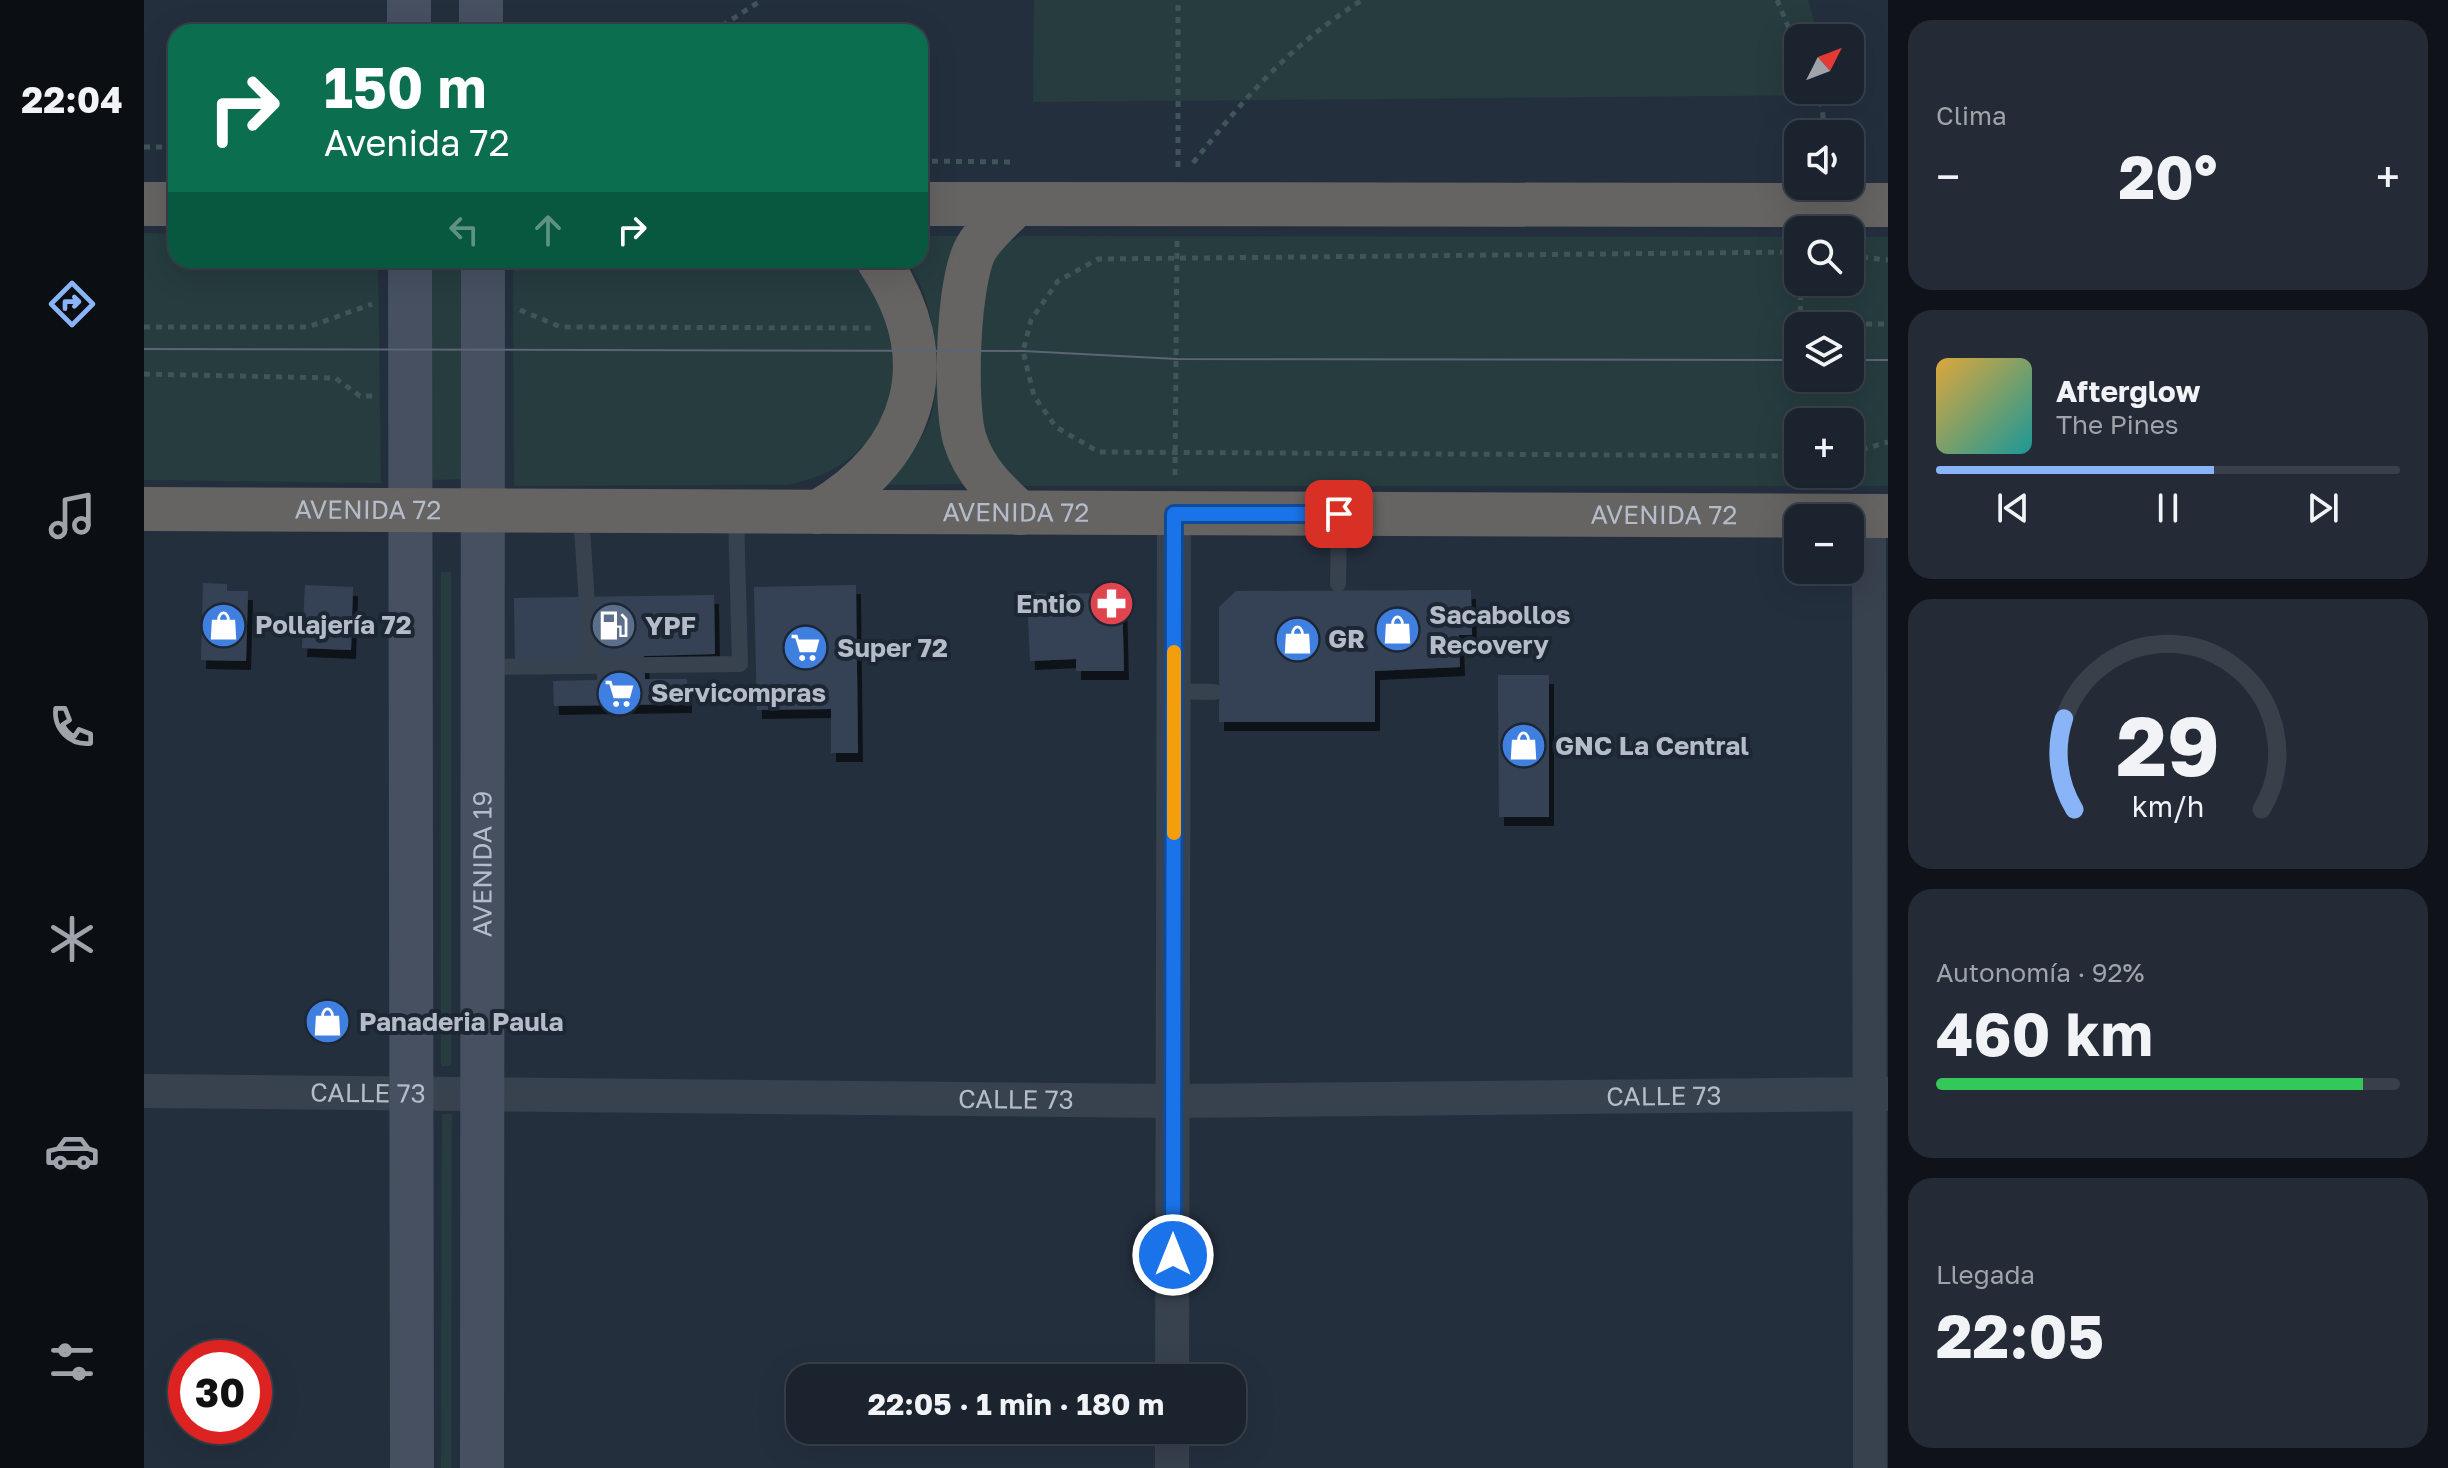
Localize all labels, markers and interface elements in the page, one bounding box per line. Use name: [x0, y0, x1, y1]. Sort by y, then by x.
north arrow: [1784, 24, 1864, 104]
map controls: [1784, 24, 1864, 584]
text: 150 m: [324, 53, 486, 120]
icon: right: [192, 56, 296, 160]
text: 22:04: [21, 78, 123, 121]
text: Clima: [1936, 100, 2007, 131]
button: sound: [1784, 120, 1864, 200]
text: Avenida 72: [324, 121, 510, 164]
text: 20°: [2119, 140, 2218, 212]
text: −: [1936, 150, 1960, 203]
text: +: [2376, 150, 2400, 203]
icon: left: [442, 208, 486, 252]
icon: ahead: [526, 208, 570, 252]
icon: right: [610, 208, 654, 252]
button: search: [1784, 216, 1864, 296]
icon: directions: [44, 276, 100, 332]
button: layers: [1784, 312, 1864, 392]
text: Afterglow: [2056, 373, 2200, 409]
button: +: [1784, 408, 1864, 488]
text: The Pines: [2056, 409, 2179, 440]
pin: [1305, 480, 1373, 548]
icon: previous: [1991, 486, 2035, 530]
icon: pause: [2146, 486, 2190, 530]
icon: next: [2301, 486, 2345, 530]
icon: music: [44, 488, 100, 544]
icon: arrive: [1317, 492, 1361, 536]
street label: AVENIDA 72: [295, 494, 441, 525]
street label: AVENIDA 72: [943, 496, 1089, 528]
street label: AVENIDA 72: [1591, 499, 1737, 530]
button: −: [1784, 504, 1864, 584]
pharmacy icon: Entio: [1088, 580, 1136, 628]
place label: Entio: [1016, 588, 1081, 619]
place label: Sacabollos Recovery: [1429, 599, 1571, 660]
shop icon: Pollajería 72: [200, 601, 248, 649]
fuel station icon: YPF: [590, 602, 638, 650]
shop icon: Sacabollos Recovery: [1374, 606, 1422, 654]
place label: Pollajería 72: [255, 609, 412, 640]
place label: YPF: [645, 610, 696, 641]
shop icon: GR: [1273, 615, 1321, 663]
place label: GR: [1328, 623, 1365, 654]
supermarket icon: Super 72: [782, 624, 830, 672]
place label: Super 72: [837, 632, 948, 663]
supermarket icon: Servicompras: [596, 669, 644, 717]
place label: Servicompras: [651, 677, 826, 708]
text: 29: [2116, 694, 2220, 794]
icon: phone: [44, 699, 100, 755]
shop icon: GNC La Central: [1500, 722, 1548, 770]
place label: GNC La Central: [1555, 730, 1749, 761]
text: km/h: [2132, 789, 2204, 823]
street label: AVENIDA 19: [466, 791, 498, 937]
icon: climate: [44, 911, 100, 967]
text: Autonomía · 92%: [1936, 957, 2144, 988]
text: 460 km: [1936, 997, 2153, 1069]
shop icon: Panaderia Paula: [304, 998, 352, 1046]
place label: Panaderia Paula: [359, 1006, 563, 1037]
street label: CALLE 73: [310, 1077, 426, 1109]
street label: CALLE 73: [1606, 1080, 1722, 1112]
street label: CALLE 73: [958, 1083, 1074, 1115]
icon: car: [44, 1123, 100, 1179]
position arrow: [1131, 1213, 1215, 1297]
text: Llegada: [1936, 1259, 2035, 1290]
text: 22:05: [1936, 1299, 2104, 1371]
icon: filters: [44, 1334, 100, 1390]
speed limit sign: 30: [168, 1340, 272, 1444]
text: 22:05 · 1 min · 180 m: [868, 1386, 1164, 1422]

